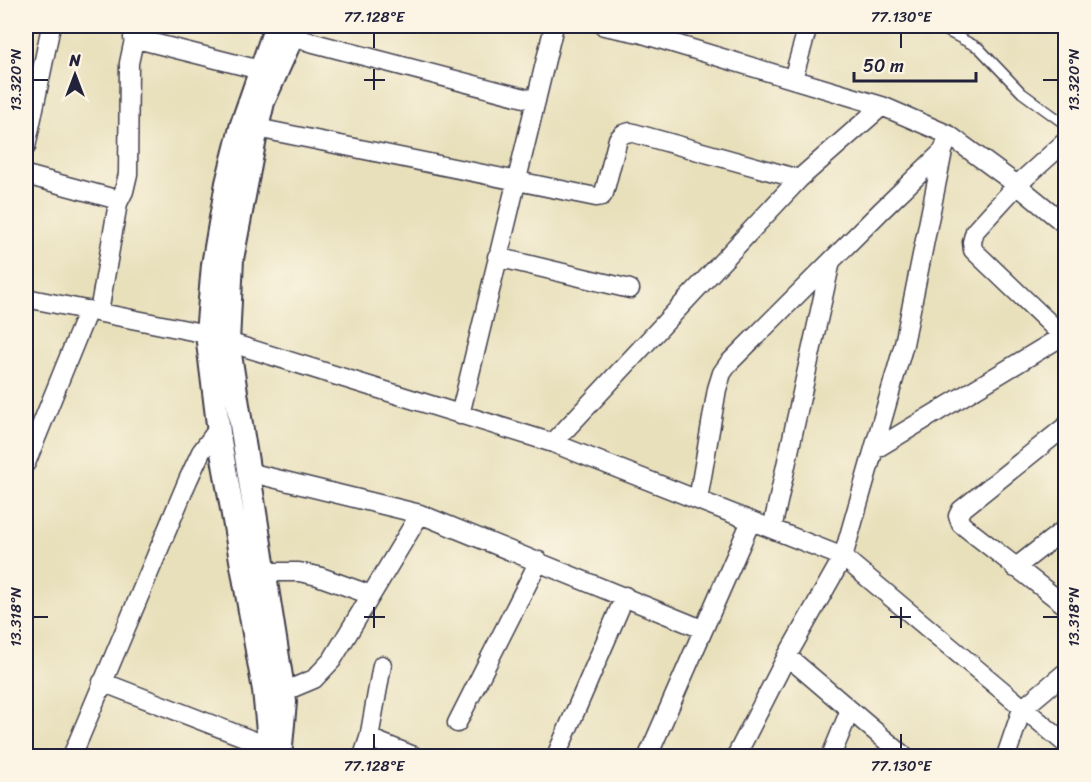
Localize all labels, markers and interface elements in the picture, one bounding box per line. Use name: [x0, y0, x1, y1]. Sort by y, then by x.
text: 77.128°E: [344, 4, 406, 30]
text: 77.130°E: [871, 4, 933, 30]
north arrow: [45, 45, 105, 105]
scale bar: [854, 45, 976, 83]
text: N: [68, 46, 81, 75]
text: 13.320°N: [3, 48, 29, 111]
text: 13.320°N: [1061, 48, 1087, 111]
text: 50 m: [863, 50, 904, 82]
text: 13.318°N: [3, 587, 29, 647]
text: 13.318°N: [1061, 587, 1087, 647]
text: 77.128°E: [344, 753, 406, 779]
text: 77.130°E: [871, 753, 933, 779]

